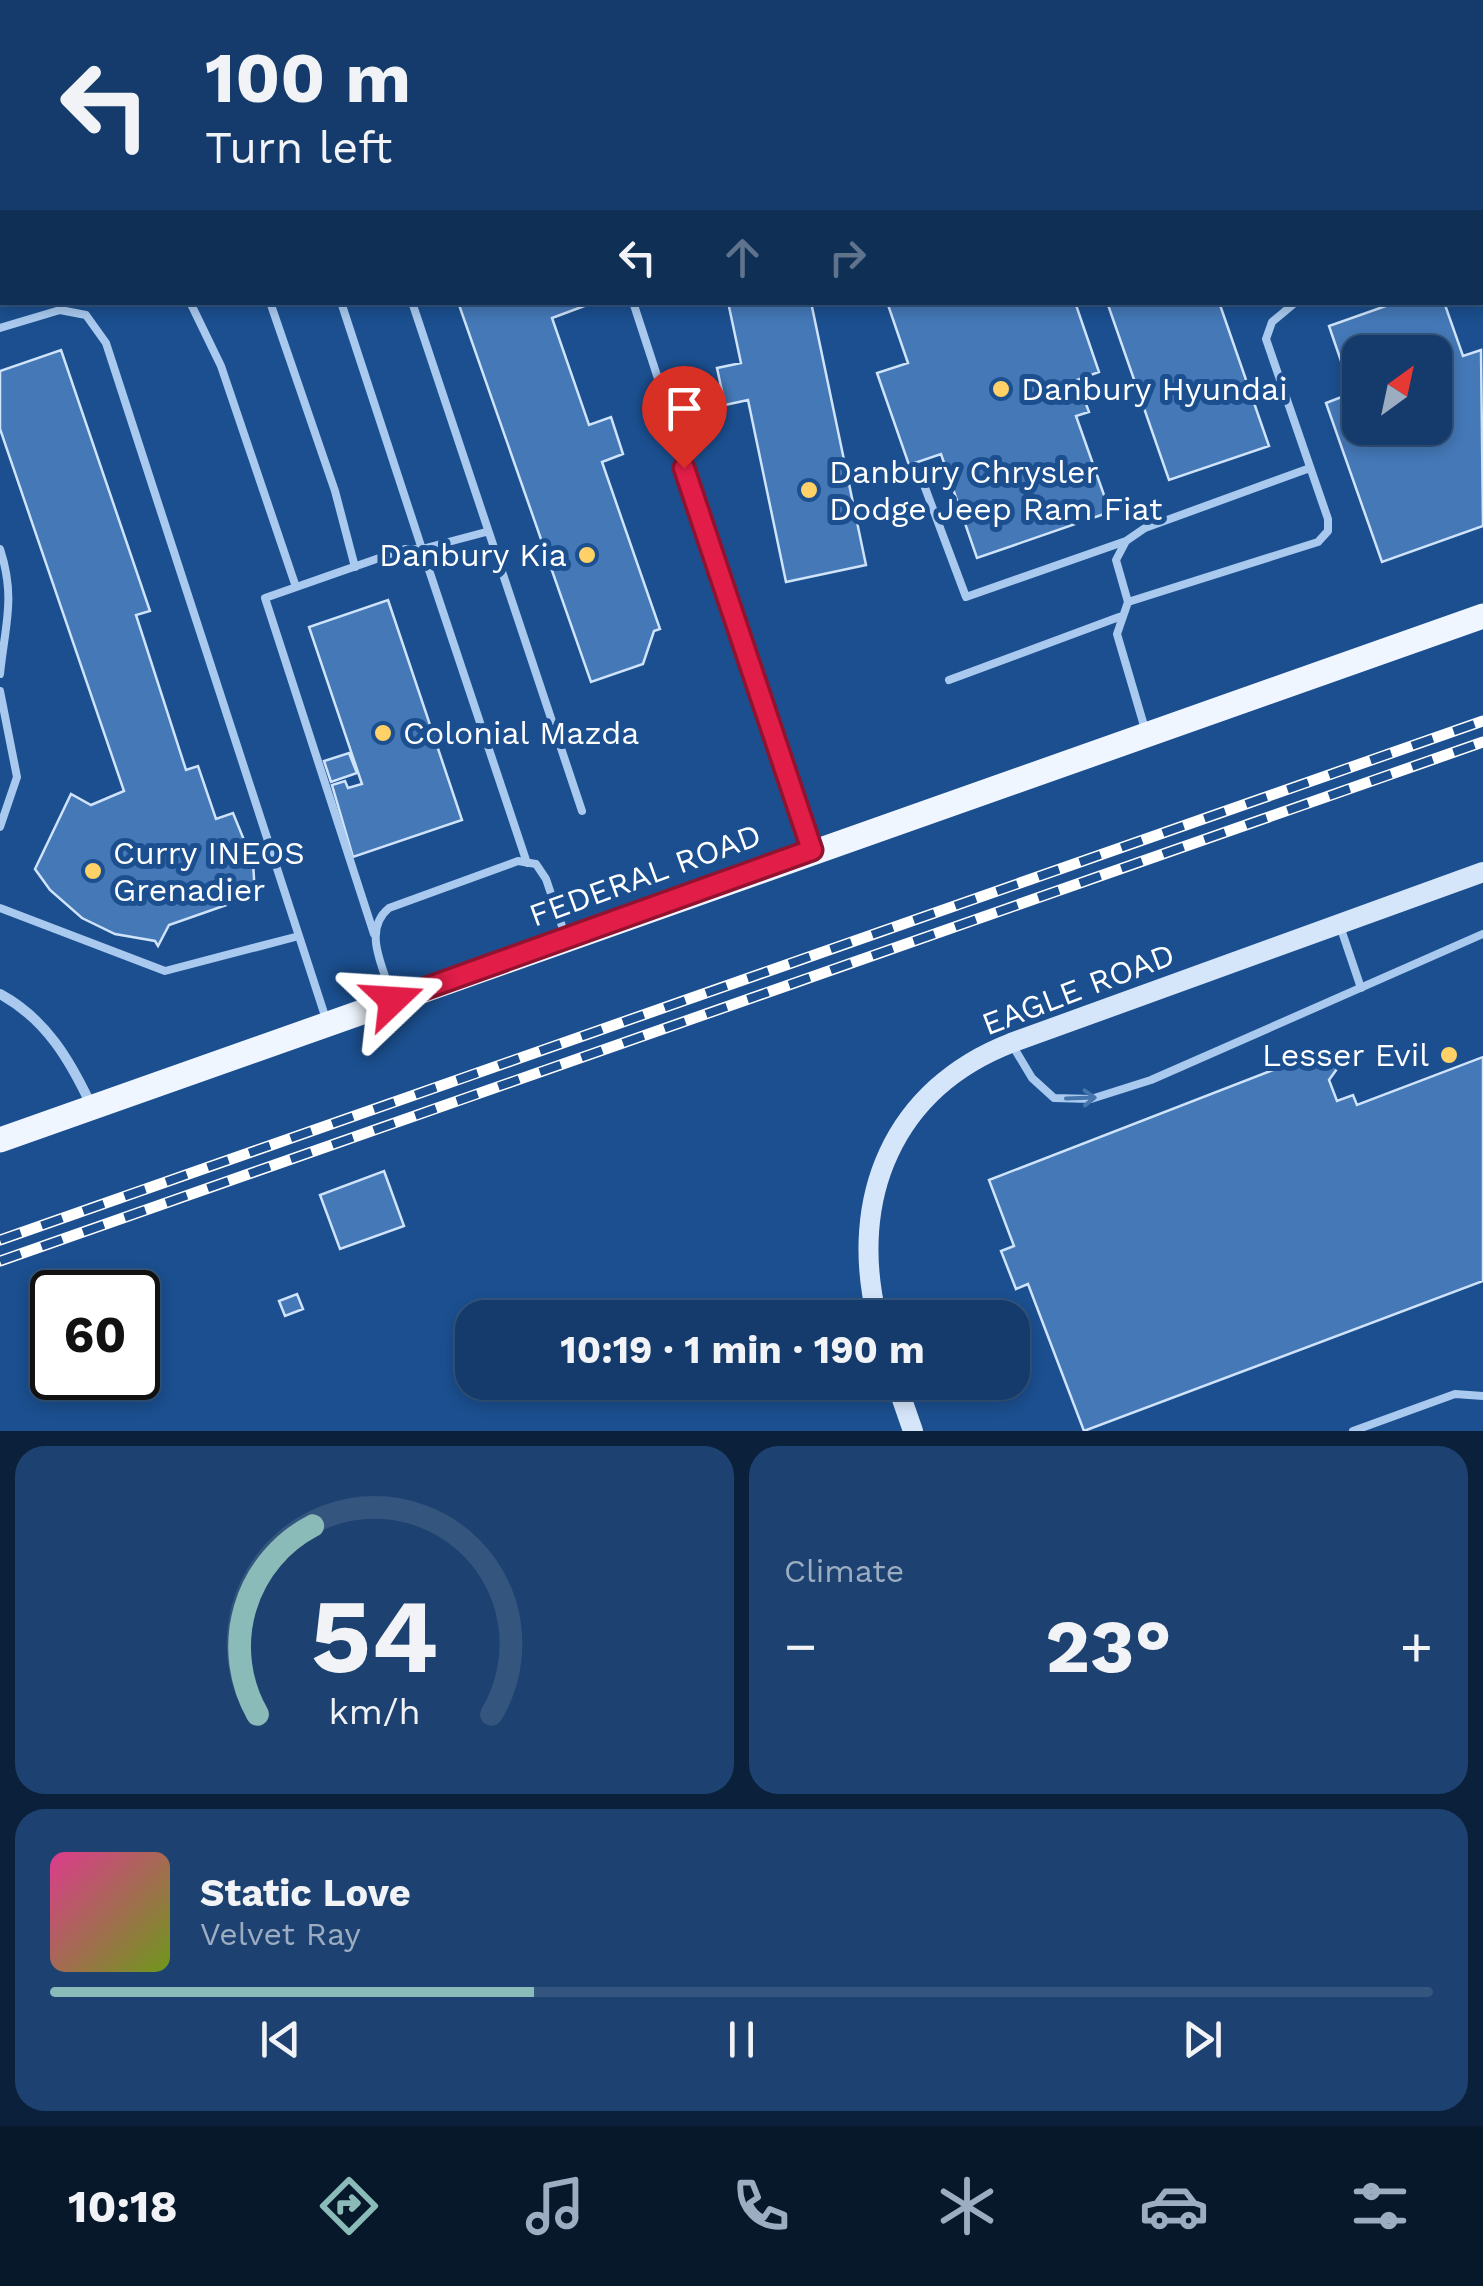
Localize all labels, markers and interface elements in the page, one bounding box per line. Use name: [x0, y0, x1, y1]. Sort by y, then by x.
text: 100 m: [205, 37, 411, 119]
icon: left: [40, 40, 170, 170]
text: Turn left: [205, 121, 392, 174]
icon: left: [610, 230, 665, 285]
icon: ahead: [715, 230, 770, 285]
icon: right: [820, 230, 875, 285]
north arrow: [1342, 335, 1452, 445]
map controls: [1342, 335, 1452, 445]
pin: [642, 366, 727, 469]
place label: Danbury Hyundai: [1021, 370, 1288, 408]
marker: Danbury Hyundai: [990, 378, 1012, 400]
icon: arrive: [657, 381, 712, 436]
place label: Danbury Chrysler Dodge Jeep Ram Fiat: [829, 453, 1162, 528]
marker: Danbury Chrysler Dodge Jeep Ram Fiat: [798, 479, 820, 501]
place label: Danbury Kia: [379, 536, 567, 574]
marker: Danbury Kia: [576, 544, 598, 566]
place label: Colonial Mazda: [403, 714, 639, 752]
marker: Colonial Mazda: [372, 722, 394, 744]
street label: FEDERAL ROAD: [524, 815, 766, 935]
place label: Curry INEOS Grenadier: [113, 834, 305, 909]
marker: Curry INEOS Grenadier: [82, 860, 104, 882]
street label: EAGLE ROAD: [976, 935, 1180, 1043]
position arrow: [341, 948, 445, 1052]
place label: Lesser Evil: [1262, 1036, 1429, 1074]
marker: Lesser Evil: [1438, 1044, 1460, 1066]
one-way arrow: [1064, 1088, 1097, 1107]
speed limit sign: 60: [30, 1270, 160, 1400]
text: 10:19 · 1 min · 190 m: [560, 1328, 925, 1372]
text: Climate: [784, 1552, 904, 1590]
text: 54: [311, 1575, 438, 1697]
text: 23°: [1045, 1602, 1172, 1690]
text: −: [784, 1614, 817, 1678]
text: +: [1400, 1614, 1433, 1678]
text: km/h: [328, 1691, 421, 1733]
text: Static Love: [200, 1871, 411, 1915]
text: Velvet Ray: [200, 1915, 361, 1953]
icon: previous: [253, 2012, 308, 2067]
icon: pause: [714, 2012, 769, 2067]
icon: next: [1175, 2012, 1230, 2067]
icon: directions: [314, 2171, 384, 2241]
icon: music: [520, 2171, 590, 2241]
icon: phone: [726, 2171, 796, 2241]
icon: climate: [932, 2171, 1002, 2241]
icon: car: [1139, 2171, 1209, 2241]
icon: filters: [1345, 2171, 1415, 2241]
text: 10:18: [68, 2180, 178, 2233]

